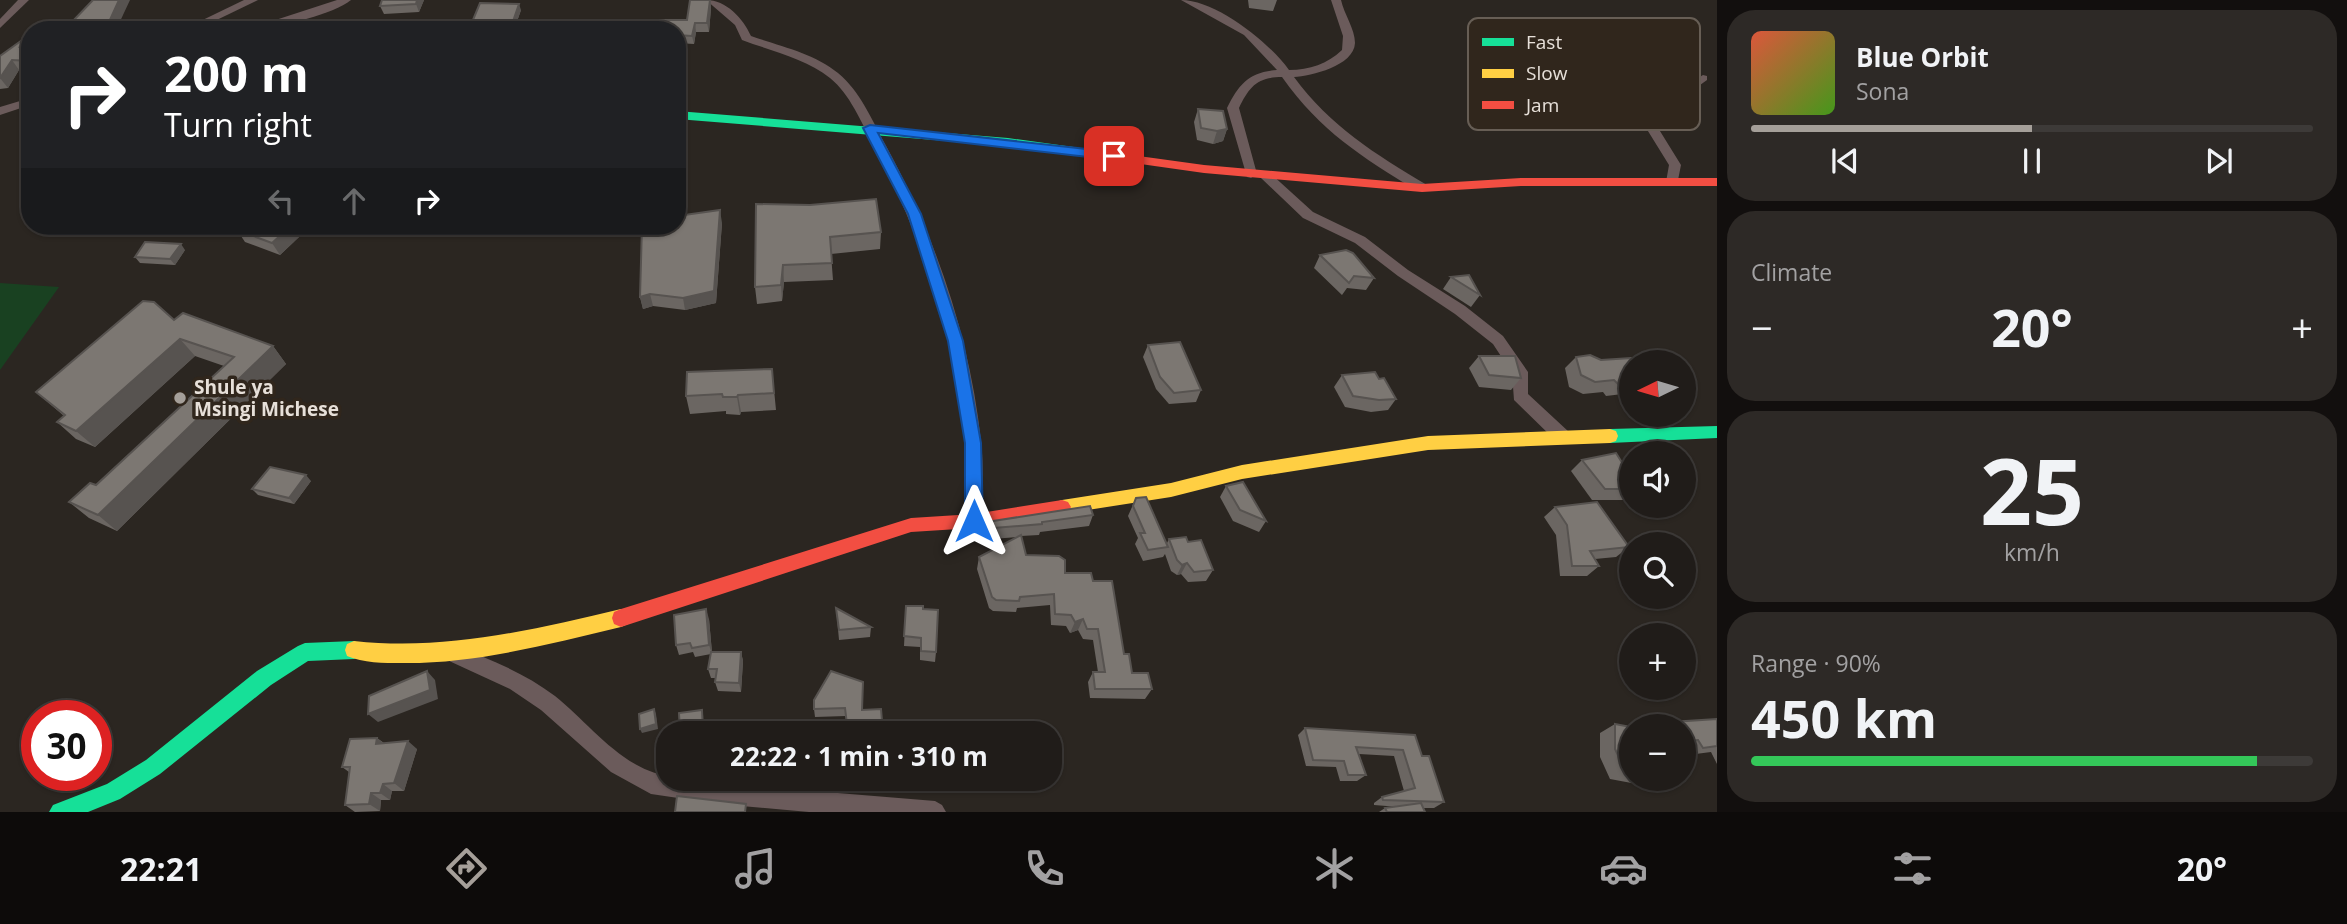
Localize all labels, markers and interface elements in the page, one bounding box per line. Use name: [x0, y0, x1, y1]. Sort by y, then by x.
legend: [1468, 18, 1700, 130]
text: Fast: [1526, 29, 1562, 55]
text: Blue Orbit: [1856, 39, 1989, 75]
text: 200 m: [164, 40, 309, 106]
icon: right: [49, 49, 140, 140]
text: Slow: [1526, 60, 1568, 86]
text: Sona: [1856, 75, 1909, 107]
text: Jam: [1524, 92, 1559, 118]
text: Turn right: [164, 103, 312, 146]
pin: [1084, 126, 1144, 186]
icon: arrive: [1095, 137, 1133, 175]
icon: previous: [1826, 142, 1864, 180]
icon: pause: [2013, 142, 2051, 180]
icon: next: [2200, 142, 2238, 180]
icon: left: [262, 182, 300, 220]
icon: ahead: [335, 182, 373, 220]
icon: right: [408, 182, 446, 220]
text: Climate: [1751, 256, 1832, 288]
text: 20°: [1991, 291, 2073, 362]
text: −: [1751, 301, 1773, 353]
text: +: [2291, 301, 2313, 353]
north arrow: [1619, 350, 1696, 427]
map controls: [1619, 350, 1696, 791]
place label: Shule ya Msingi Michese: [194, 374, 339, 422]
marker: Shule ya Msingi Michese: [172, 390, 188, 406]
text: 25: [1980, 428, 2084, 552]
button: sound: [1619, 441, 1696, 518]
position arrow: [937, 484, 1011, 558]
button: search: [1619, 532, 1696, 609]
text: km/h: [2004, 536, 2060, 568]
button: +: [1619, 623, 1696, 700]
text: Range · 90%: [1751, 647, 1881, 679]
text: 450 km: [1751, 682, 1937, 753]
speed limit sign: 30: [21, 700, 112, 791]
button: −: [1619, 714, 1696, 791]
text: 22:22 · 1 min · 310 m: [730, 738, 988, 774]
icon: directions: [442, 844, 491, 893]
icon: music: [731, 844, 780, 893]
icon: phone: [1020, 844, 1069, 893]
icon: climate: [1310, 844, 1359, 893]
icon: car: [1599, 844, 1648, 893]
icon: filters: [1888, 844, 1937, 893]
text: 22:21: [120, 847, 202, 890]
text: 20°: [2177, 847, 2227, 890]

